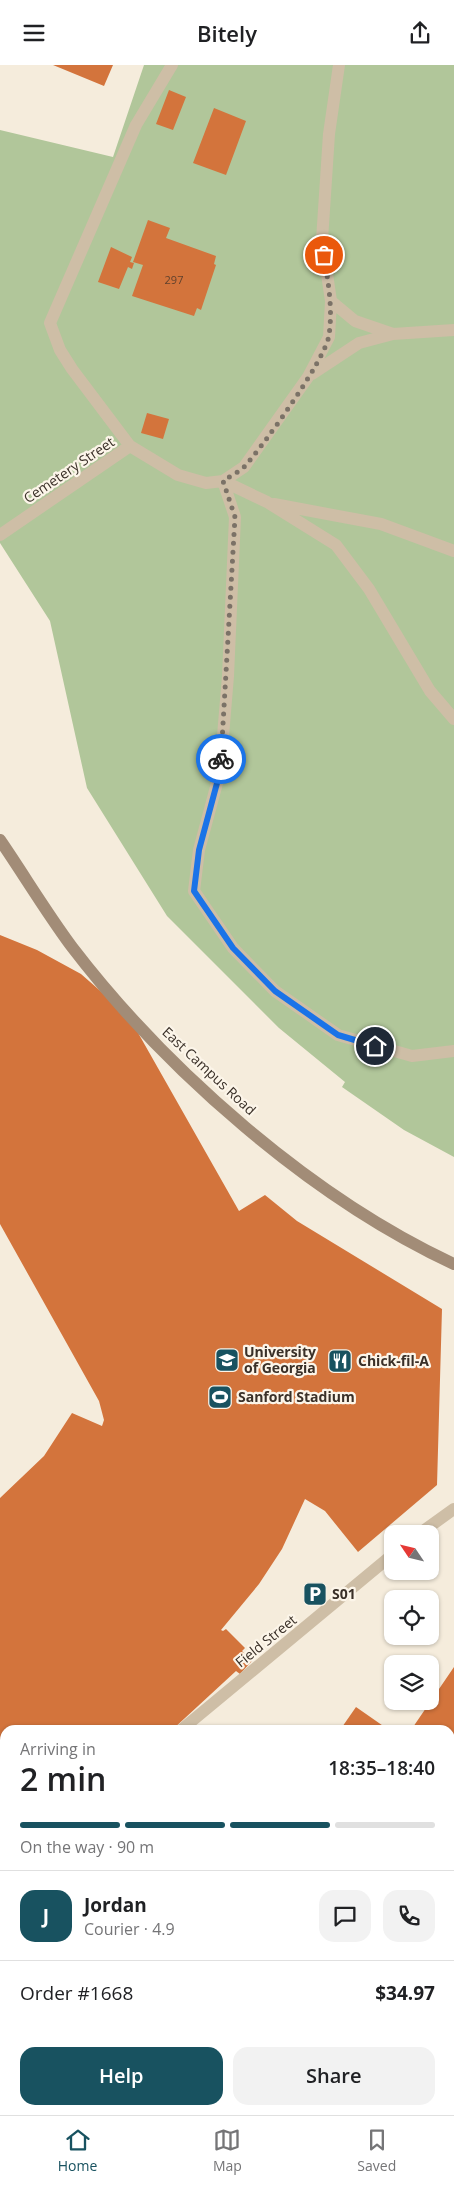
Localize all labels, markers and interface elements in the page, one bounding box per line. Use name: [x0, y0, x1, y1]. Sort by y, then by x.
text: Bitely: [197, 18, 257, 48]
icon: menu: [20, 19, 48, 47]
icon: share: [406, 19, 434, 47]
pin: [303, 234, 345, 276]
icon: bag: [310, 241, 338, 269]
house number: 297: [165, 272, 183, 287]
street label: Cemetery Street: [20, 432, 118, 507]
courier: [196, 734, 246, 784]
icon: bike: [207, 745, 235, 773]
street label: East Campus Road: [159, 1022, 260, 1119]
pin: [354, 1025, 396, 1067]
icon: home: [361, 1032, 389, 1060]
place label: University of Georgia: [244, 1342, 316, 1377]
school or university icon: University of Georgia: [214, 1347, 240, 1373]
restaurant icon: Chick-fil-A: [327, 1348, 353, 1374]
place label: Chick-fil-A: [358, 1351, 429, 1370]
sports icon: Sanford Stadium: [207, 1384, 233, 1410]
place label: Sanford Stadium: [238, 1387, 355, 1406]
north arrow: [384, 1525, 439, 1580]
map controls: [384, 1525, 439, 1710]
parking icon: S01: [302, 1581, 328, 1607]
place label: S01: [332, 1584, 356, 1603]
button: locate: [384, 1590, 439, 1645]
street label: Field Street: [231, 1610, 300, 1671]
button: layers: [384, 1655, 439, 1710]
text: Arriving in: [20, 1738, 96, 1760]
text: 18:35–18:40: [328, 1755, 435, 1781]
text: 2 min: [20, 1757, 106, 1800]
text: On the way · 90 m: [20, 1836, 154, 1858]
button: chat: [319, 1890, 371, 1942]
button: phone: [383, 1890, 435, 1942]
text: Jordan: [84, 1892, 147, 1918]
text: J: [43, 1903, 49, 1929]
text: Courier · 4.9: [84, 1918, 175, 1940]
text: Order #1668: [20, 1980, 133, 2006]
text: $34.97: [375, 1980, 435, 2006]
button: Help: [20, 2047, 223, 2105]
button: Share: [233, 2047, 435, 2105]
tab: Home: [58, 2126, 97, 2175]
tab: Map: [213, 2126, 242, 2175]
tab: Saved: [357, 2126, 396, 2175]

